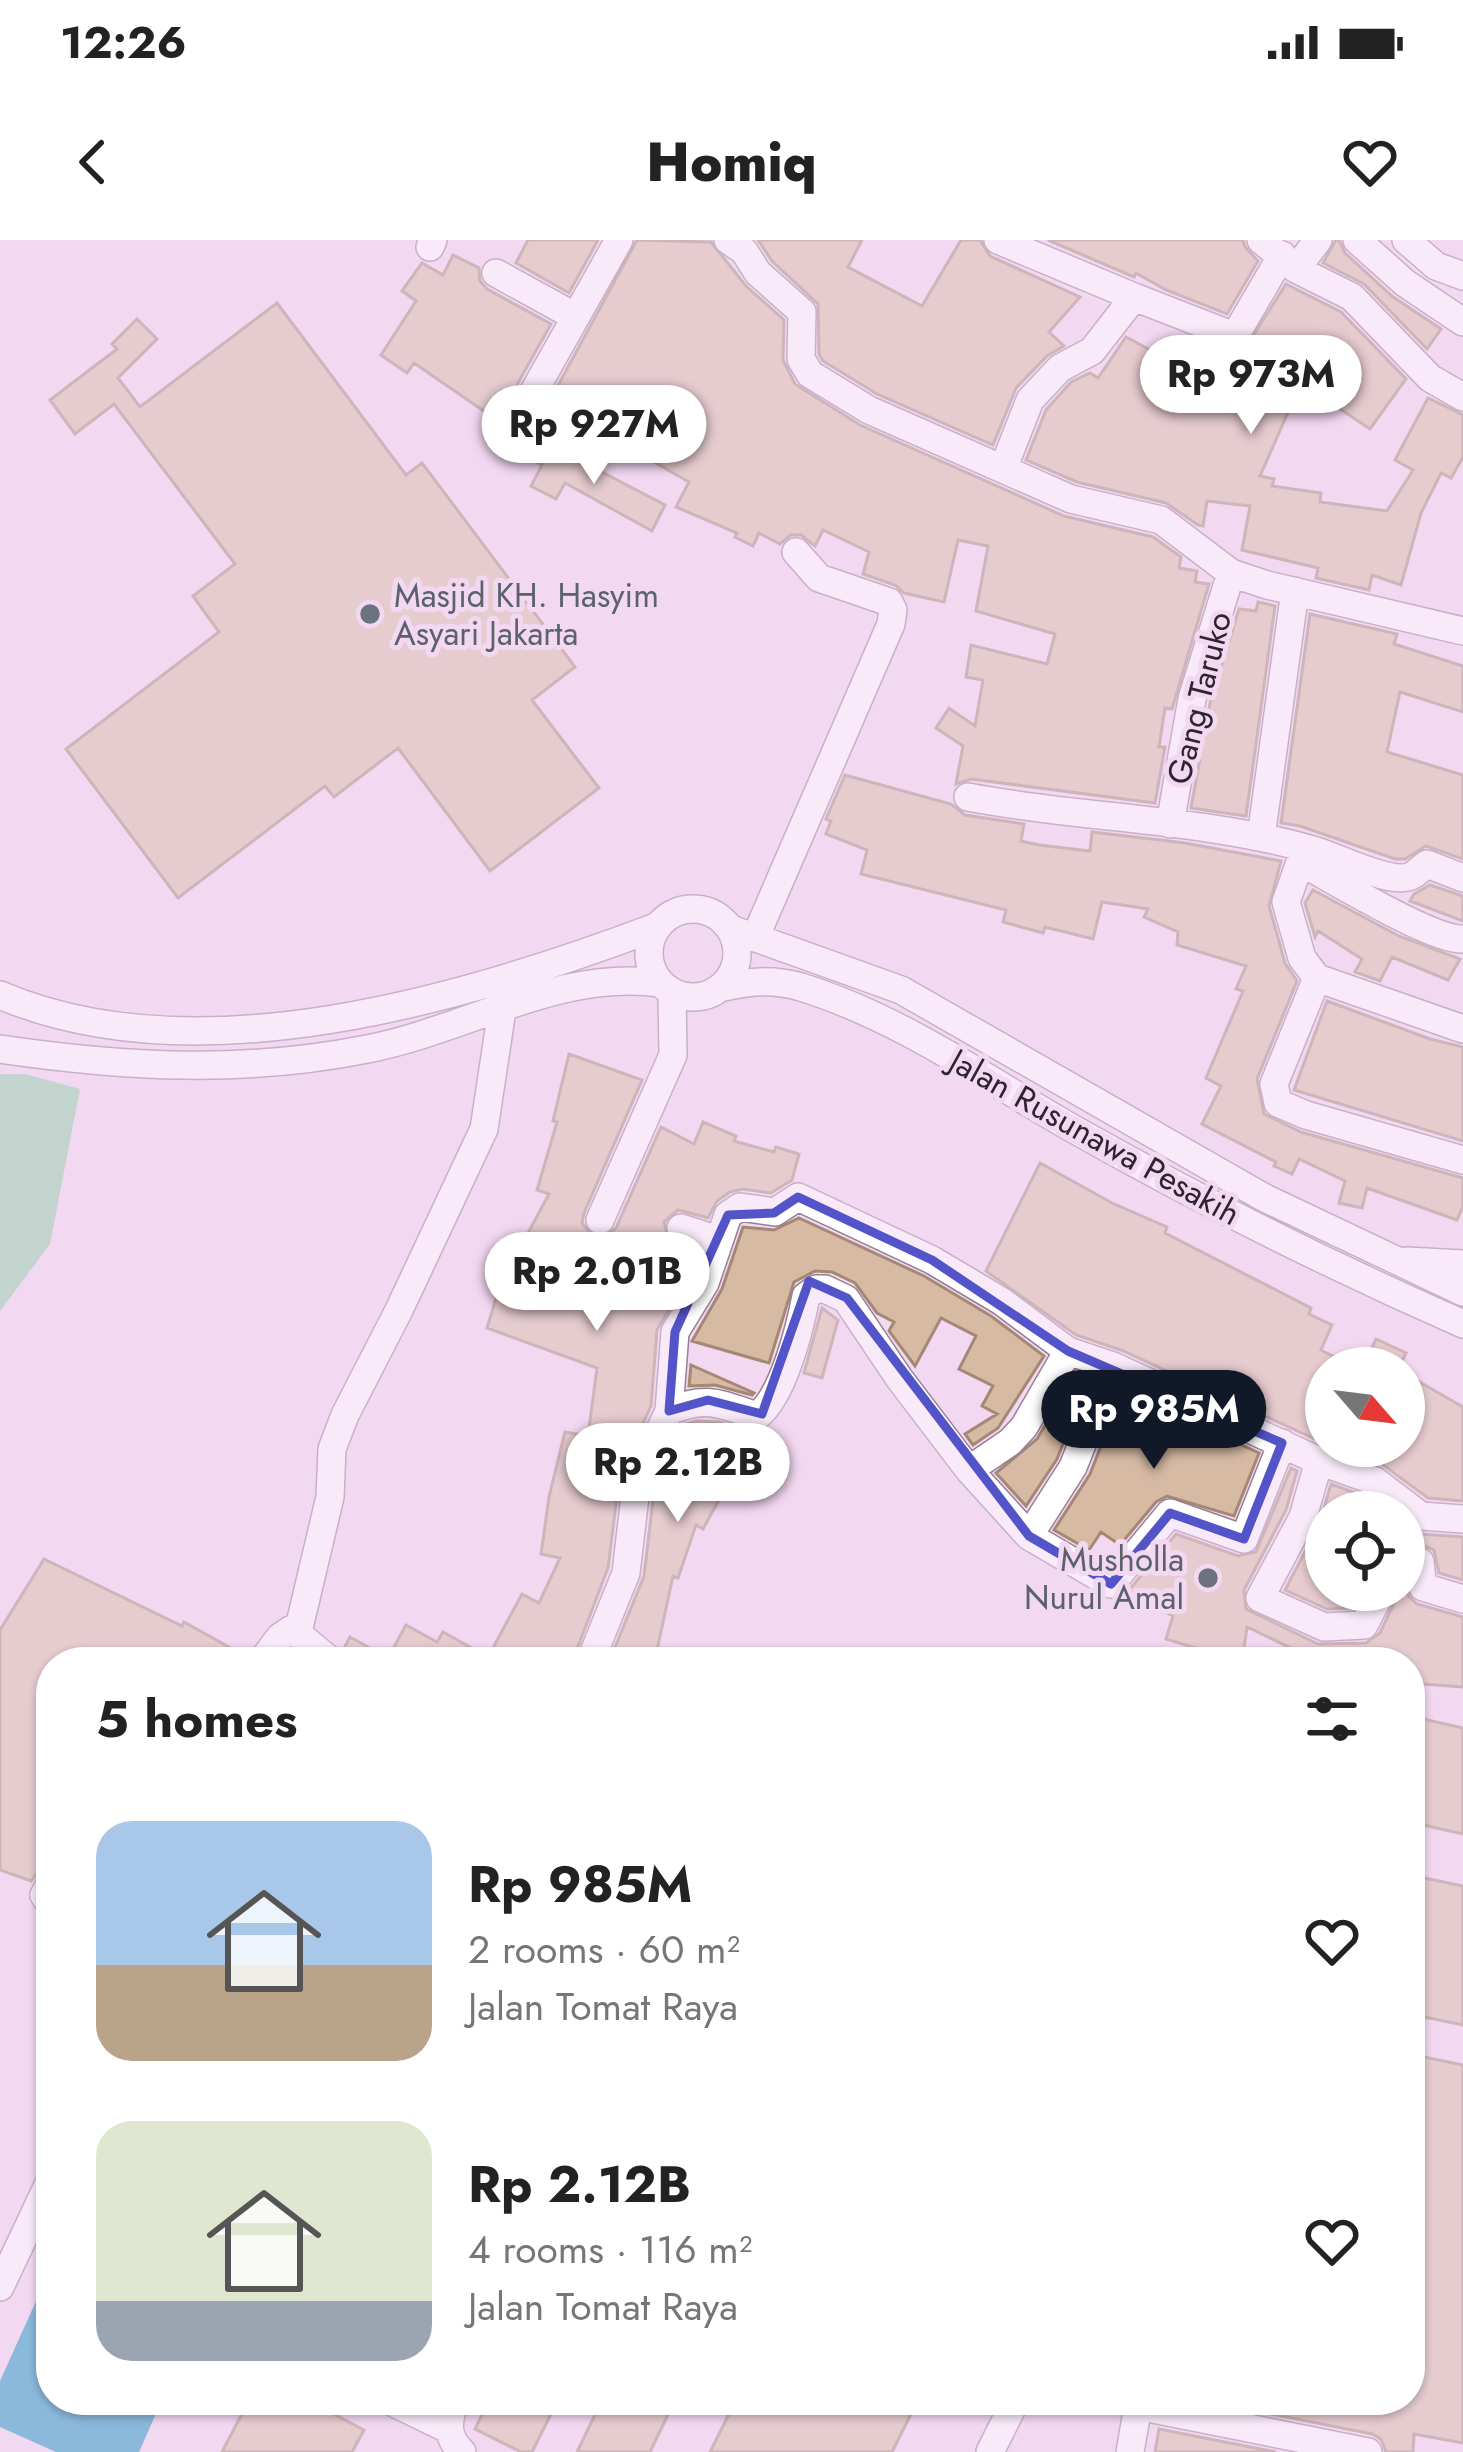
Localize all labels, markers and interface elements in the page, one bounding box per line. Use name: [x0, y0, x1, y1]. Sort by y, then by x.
text: 12:26: [60, 10, 187, 75]
text: Homiq: [646, 123, 817, 201]
icon: back: [60, 129, 126, 195]
icon: heart: [1337, 129, 1403, 195]
pin: Rp 973M: [1140, 335, 1362, 437]
text: Rp 973M: [1167, 345, 1335, 402]
pin: Rp 927M: [483, 385, 705, 487]
text: Rp 927M: [509, 395, 679, 452]
place label: Masjid KH. Hasyim Asyari Jakarta: [394, 572, 659, 657]
marker: Masjid KH. Hasyim Asyari Jakarta: [357, 601, 383, 627]
street label: Gang Taruko: [1155, 607, 1243, 789]
street label: Jalan Rusunawa Pesakih: [938, 1036, 1249, 1237]
pin: Rp 2.01B: [473, 1232, 721, 1334]
text: Rp 2.01B: [512, 1242, 682, 1299]
north arrow: [1305, 1347, 1425, 1467]
map controls: [1305, 1347, 1425, 1611]
pin: Rp 985M: [1043, 1370, 1265, 1472]
text: Rp 985M: [1068, 1380, 1240, 1437]
pin: Rp 2.12B: [554, 1423, 802, 1525]
text: Rp 2.12B: [593, 1433, 763, 1490]
button: locate: [1305, 1491, 1425, 1611]
place label: Musholla Nurul Amal: [1024, 1536, 1184, 1621]
marker: Musholla Nurul Amal: [1195, 1565, 1221, 1591]
text: 5 homes: [96, 1682, 298, 1756]
icon: filters: [1299, 1686, 1365, 1752]
text: Rp 985M: [468, 1847, 692, 1921]
icon: home: [192, 1869, 336, 2013]
icon: heart: [1299, 1908, 1365, 1974]
text: 2 rooms · 60 m²: [468, 1921, 740, 1978]
text: Jalan Tomat Raya: [468, 1978, 738, 2035]
text: Rp 2.12B: [468, 2147, 691, 2221]
icon: home: [192, 2169, 336, 2313]
icon: heart: [1299, 2208, 1365, 2274]
text: 4 rooms · 116 m²: [468, 2221, 752, 2278]
text: Jalan Tomat Raya: [468, 2278, 738, 2335]

